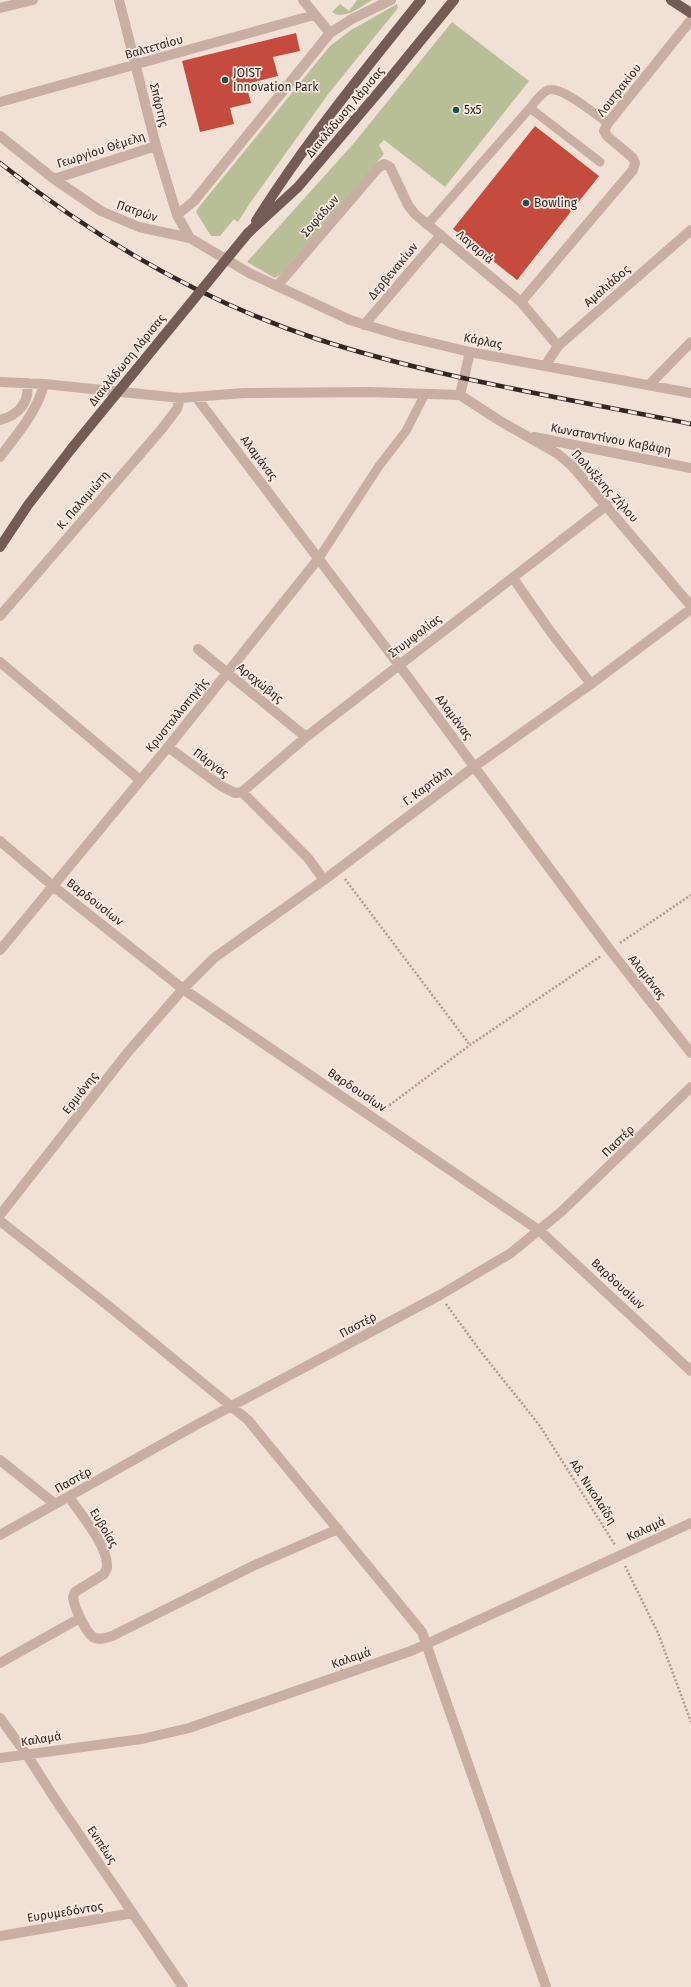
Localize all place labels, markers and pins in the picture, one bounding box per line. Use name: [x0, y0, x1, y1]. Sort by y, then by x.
place label: JOIST Innovation Park: [233, 66, 319, 94]
marker: JOIST Innovation Park: [220, 75, 230, 85]
place label: 5x5: [464, 103, 482, 117]
marker: 5x5: [451, 105, 461, 115]
place label: Bowling: [534, 196, 578, 210]
marker: Bowling: [521, 198, 531, 208]

